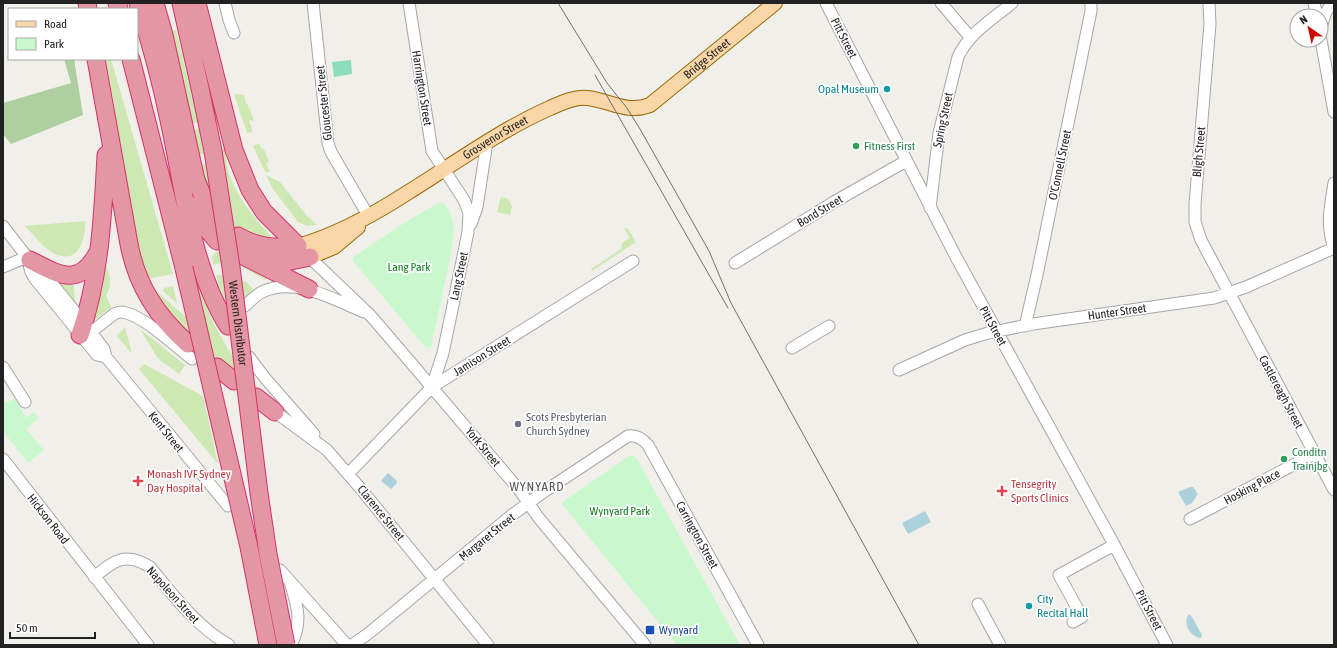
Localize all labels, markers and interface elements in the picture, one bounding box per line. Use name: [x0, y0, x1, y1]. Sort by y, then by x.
legend: [8, 8, 138, 60]
north arrow: [1289, 8, 1329, 48]
text: N: [1297, 13, 1309, 27]
street label: Pitt Street: [828, 16, 860, 61]
text: Road: [44, 17, 67, 31]
street label: Bridge Street: [681, 35, 733, 82]
text: Park: [44, 37, 65, 51]
street label: Harrington Street: [409, 49, 435, 127]
street label: Gloucester Street: [313, 64, 335, 141]
place label: Opal Museum: [818, 82, 879, 96]
marker: Opal Museum: [882, 84, 892, 94]
street label: Spring Street: [930, 91, 956, 149]
street label: Grosvenor Street: [460, 113, 531, 162]
street label: Bligh Street: [1190, 126, 1208, 178]
street label: O'Connell Street: [1046, 128, 1074, 201]
place label: Fitness First: [864, 139, 916, 153]
marker: Fitness First: [851, 141, 861, 151]
street label: Bond Street: [795, 192, 846, 230]
street label: Lang Street: [447, 250, 471, 302]
park label: Lang Park: [388, 260, 431, 274]
street label: Western Distributor: [226, 280, 250, 367]
street label: Hunter Street: [1087, 301, 1148, 323]
street label: Pitt Street: [976, 304, 1010, 349]
street label: Jamison Street: [451, 333, 514, 379]
street label: Castlereagh Street: [1256, 353, 1306, 431]
street label: Kent Street: [145, 409, 187, 456]
place label: Scots Presbyterian Church Sydney: [526, 410, 607, 438]
marker: Scots Presbyterian Church Sydney: [513, 419, 523, 429]
street label: York Street: [463, 424, 504, 470]
place label: Conditn Trainjbg: [1292, 445, 1328, 473]
marker: Conditn Trainjbg: [1279, 454, 1289, 464]
street label: Hosking Place: [1221, 466, 1283, 508]
place label: Monash IVF Sydney Day Hospital: [147, 467, 231, 495]
marker: Monash IVF Sydney Day Hospital: [132, 475, 144, 487]
place label: Tensegrity Sports Clinics: [1011, 477, 1069, 505]
district label: WYNYARD: [509, 479, 565, 494]
street label: Clarence Street: [355, 483, 408, 544]
marker: Tensegrity Sports Clinics: [996, 485, 1008, 497]
street label: Hickson Road: [24, 491, 72, 547]
street label: Carrington Street: [673, 499, 721, 571]
park label: Wynyard Park: [590, 504, 651, 518]
street label: Margaret Street: [456, 510, 518, 564]
street label: Napoleon Street: [144, 564, 203, 627]
street label: Pitt Street: [1133, 588, 1166, 633]
place label: City Recital Hall: [1037, 592, 1089, 620]
marker: City Recital Hall: [1024, 601, 1034, 611]
scale bar: [10, 614, 95, 640]
text: 50 m: [16, 621, 38, 635]
place label: Wynyard: [659, 623, 698, 637]
marker: Wynyard: [644, 624, 656, 636]

